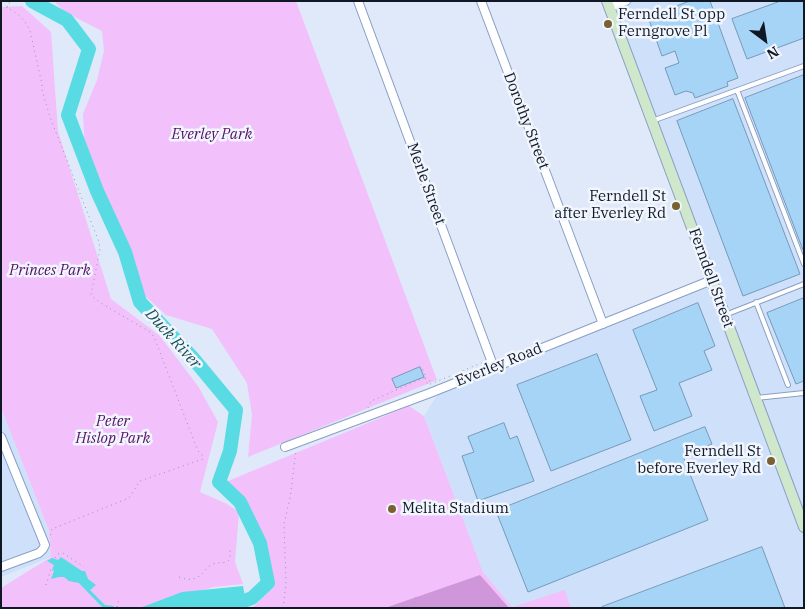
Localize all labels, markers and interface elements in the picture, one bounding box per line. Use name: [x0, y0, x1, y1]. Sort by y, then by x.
place label: Ferndell St opp Ferngrove Pl: [618, 6, 725, 41]
north arrow: [740, 15, 790, 65]
marker: Ferndell St opp Ferngrove Pl: [602, 18, 614, 30]
text: N: [763, 42, 782, 63]
street label: Dorothy Street: [499, 70, 553, 172]
park label: Everley Park: [172, 126, 252, 144]
street label: Merle Street: [403, 141, 449, 227]
place label: Ferndell St after Everley Rd: [554, 188, 666, 223]
marker: Ferndell St after Everley Rd: [670, 200, 682, 212]
street label: Ferndell Street: [685, 226, 737, 330]
park label: Princes Park: [9, 262, 91, 280]
water label: Duck River: [141, 305, 205, 373]
street label: Everley Road: [453, 339, 545, 391]
park label: Peter Hislop Park: [76, 413, 150, 448]
place label: Ferndell St before Everley Rd: [637, 443, 761, 478]
marker: Ferndell St before Everley Rd: [765, 455, 777, 467]
place label: Melita Stadium: [402, 500, 509, 518]
marker: Melita Stadium: [386, 503, 398, 515]

